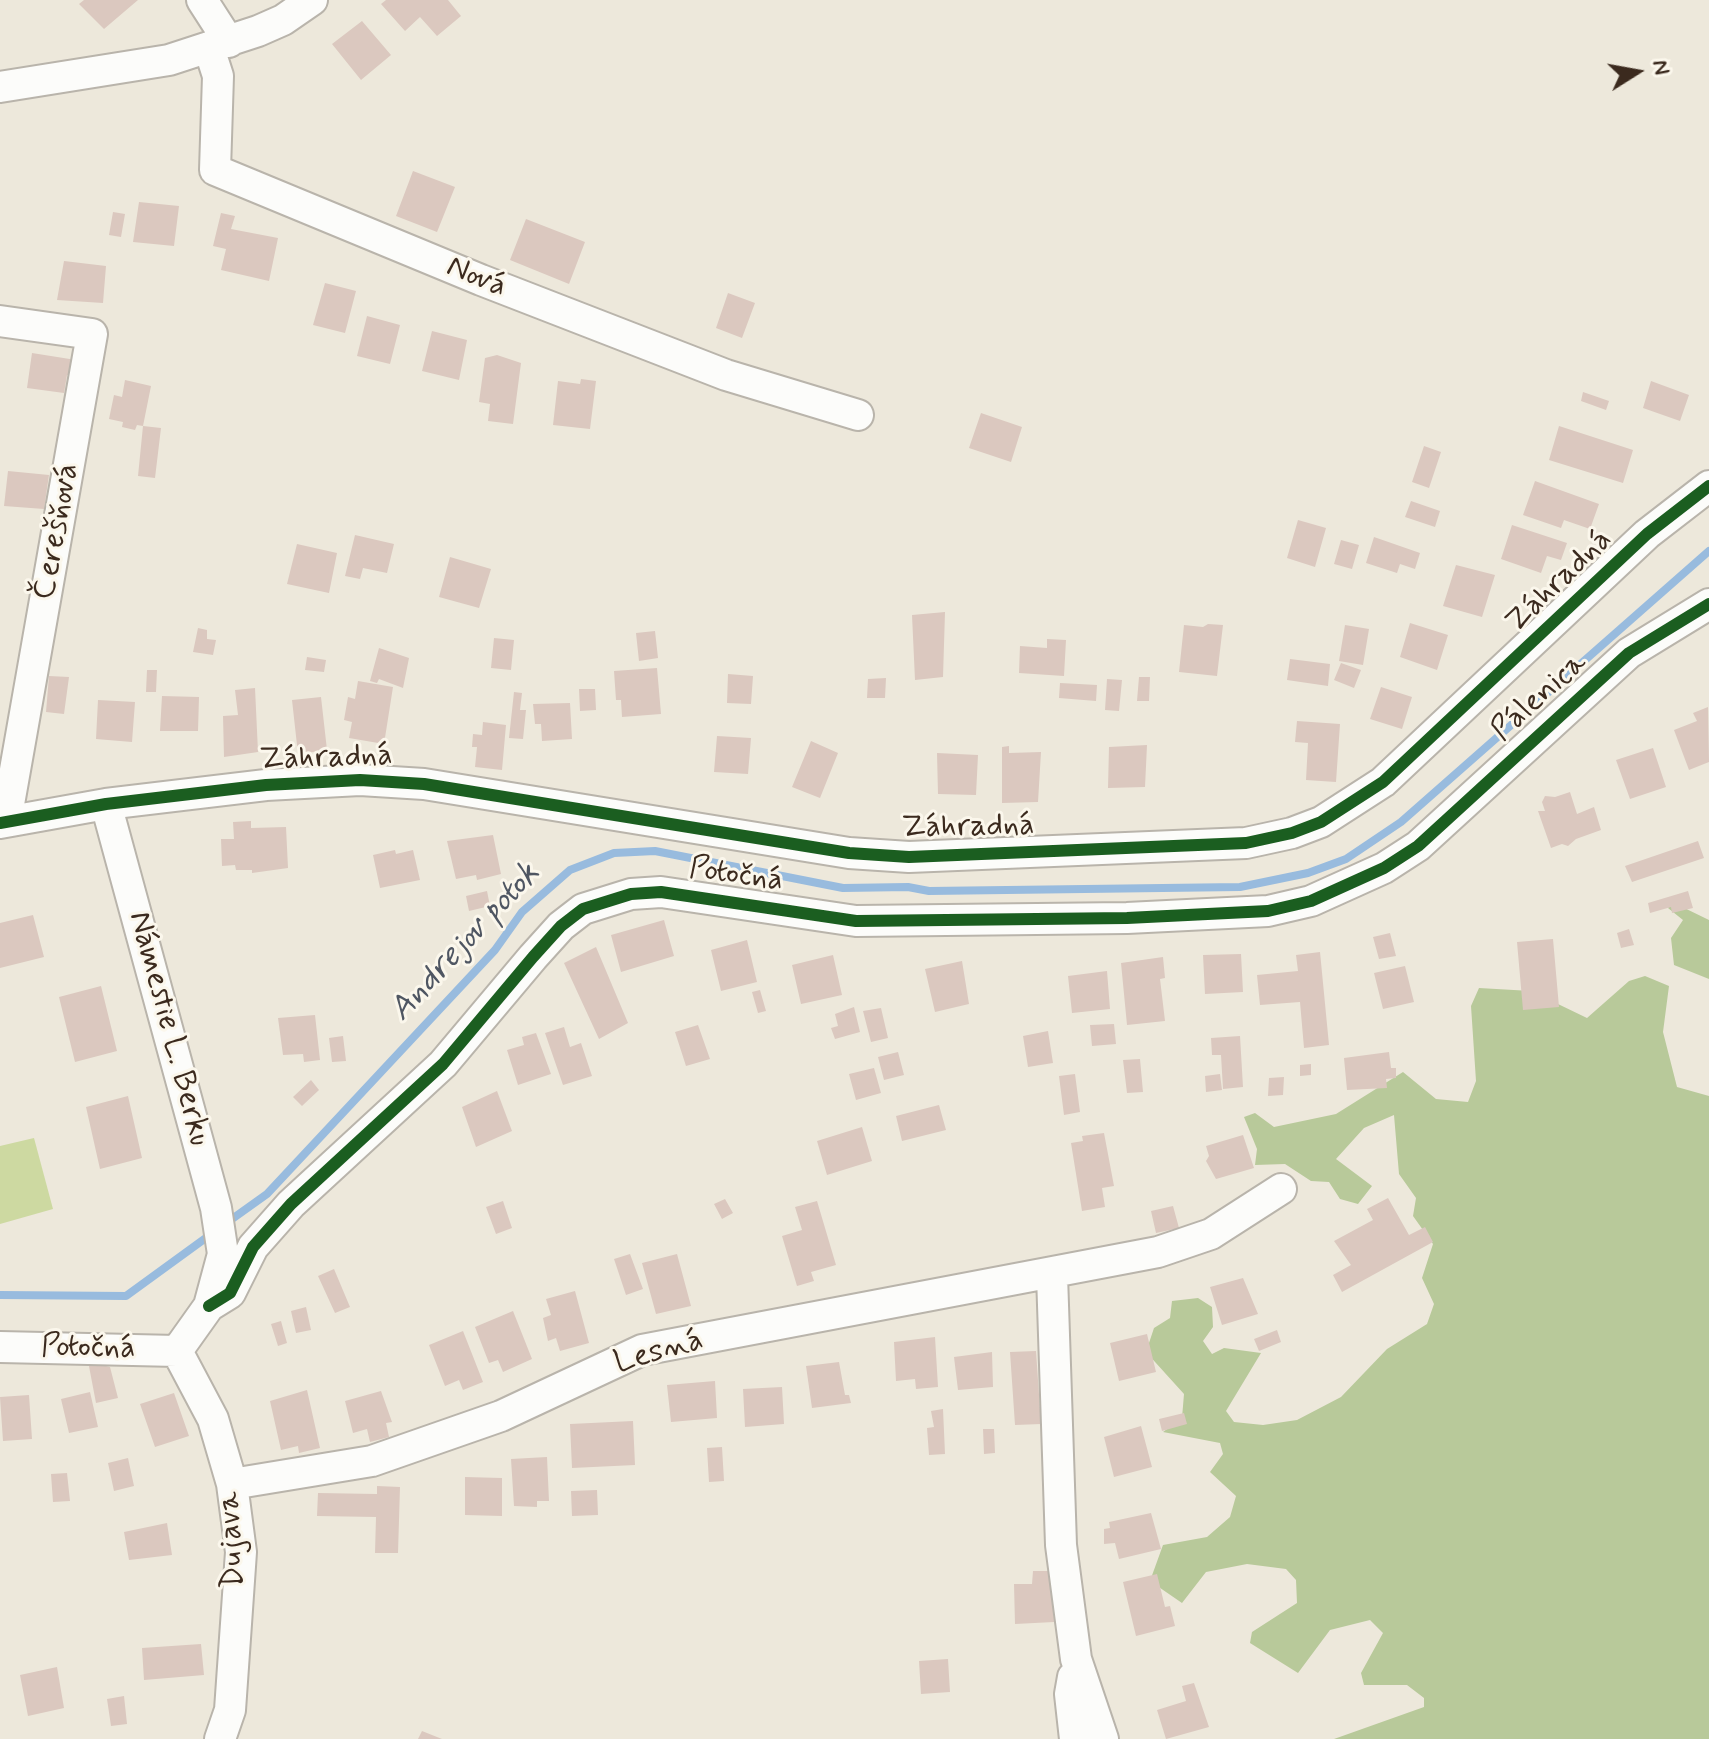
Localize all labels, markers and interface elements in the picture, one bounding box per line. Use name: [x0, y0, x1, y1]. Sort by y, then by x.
north arrow: [1597, 32, 1677, 112]
text: N: [1645, 58, 1676, 77]
street label: Nová: [440, 249, 512, 307]
street label: Čerešňová: [27, 461, 89, 603]
street label: Záhradná: [1499, 522, 1621, 642]
street label: Pálenica: [1484, 645, 1596, 751]
street label: Záhradná: [259, 737, 393, 781]
street label: Záhradná: [901, 808, 1035, 848]
street label: Potočná: [687, 850, 785, 902]
water label: Andrejov potok: [382, 855, 550, 1031]
street label: Námestie L. Berku: [118, 907, 218, 1151]
street label: Lesná: [610, 1322, 708, 1384]
street label: Potočná: [40, 1329, 136, 1369]
street label: Dujava: [211, 1491, 255, 1589]

